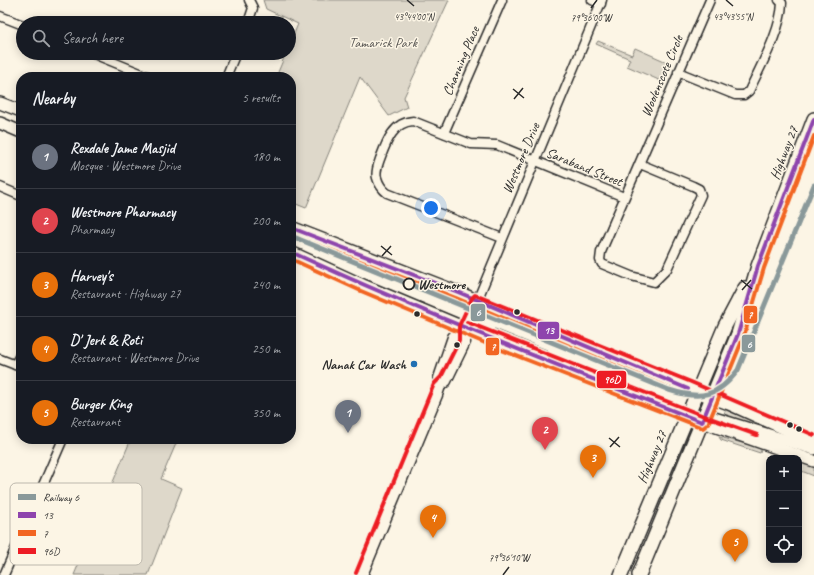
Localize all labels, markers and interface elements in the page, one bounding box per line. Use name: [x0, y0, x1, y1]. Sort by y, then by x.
text: 43°44'00"N: [394, 10, 436, 23]
text: 43°43'55"N: [713, 10, 755, 23]
text: 79°36'00"W: [571, 11, 613, 24]
search box: [16, 16, 296, 60]
street label: Channing Place: [439, 23, 484, 98]
icon: search: [30, 27, 52, 49]
text: Search here: [62, 29, 123, 48]
street label: Woolenscote Circle: [637, 31, 687, 119]
park label: Tamarisk Park: [349, 34, 418, 51]
text: Nearby: [32, 88, 75, 109]
text: 5 results: [242, 90, 280, 106]
street label: Westmore Drive: [499, 119, 544, 196]
street label: Highway 27: [766, 123, 802, 182]
text: Rexdale Jame Masjid: [70, 139, 175, 158]
street label: Saraband Street: [543, 144, 626, 191]
text: 1: [42, 149, 48, 165]
text: 180 m: [252, 149, 280, 165]
text: Mosque · Westmore Drive: [70, 158, 181, 174]
your location: [421, 198, 441, 218]
text: Westmore Pharmacy: [70, 203, 175, 222]
text: 2: [42, 213, 48, 229]
text: 200 m: [252, 213, 280, 229]
text: Pharmacy: [70, 222, 114, 238]
text: Harvey's: [70, 267, 113, 286]
place label: Westmore: [418, 276, 467, 293]
text: 3: [42, 277, 48, 293]
text: 240 m: [252, 277, 280, 293]
marker: Westmore: [402, 277, 416, 291]
text: Restaurant · Highway 27: [70, 286, 181, 302]
line badge: 6: [470, 303, 486, 322]
text: 6: [475, 305, 481, 319]
line badge: 7: [743, 305, 758, 324]
unlabelled marker: [512, 307, 522, 317]
text: 7: [748, 307, 754, 321]
unlabelled marker: [412, 309, 422, 319]
line badge: 13: [537, 321, 560, 340]
text: 13: [544, 323, 555, 337]
text: D' Jerk & Roti: [70, 331, 142, 350]
line badge: 6: [741, 334, 756, 353]
line badge: 7: [485, 337, 500, 356]
text: 6: [746, 337, 752, 351]
text: 7: [491, 339, 497, 353]
unlabelled marker: [452, 340, 462, 350]
text: 4: [42, 341, 48, 357]
text: 250 m: [252, 341, 280, 357]
text: Restaurant · Westmore Drive: [70, 350, 199, 366]
place label: Nanak Car Wash: [321, 356, 407, 373]
marker: Nanak Car Wash: [409, 359, 419, 369]
line badge: 96D: [596, 370, 627, 389]
text: 96D: [604, 372, 622, 386]
text: Burger King: [70, 395, 131, 414]
pin: 1: [335, 400, 361, 433]
text: 5: [42, 405, 48, 421]
text: 350 m: [252, 405, 280, 421]
text: Restaurant: [70, 414, 120, 430]
pin: 2: [532, 417, 558, 450]
unlabelled marker: [785, 420, 795, 430]
unlabelled marker: [794, 424, 804, 434]
street label: Highway 27: [633, 427, 671, 486]
pin: 3: [580, 445, 606, 478]
map controls: [766, 455, 802, 563]
button: +: [766, 455, 802, 491]
legend: [10, 483, 142, 565]
text: Railway 6: [43, 490, 80, 504]
button: −: [766, 491, 802, 527]
pin: 4: [420, 505, 446, 538]
text: 13: [43, 508, 54, 522]
text: 7: [43, 526, 49, 540]
button: locate: [766, 527, 802, 563]
pin: 5: [722, 529, 748, 562]
text: 96D: [43, 544, 61, 558]
text: 79°36'10"W: [489, 551, 531, 564]

